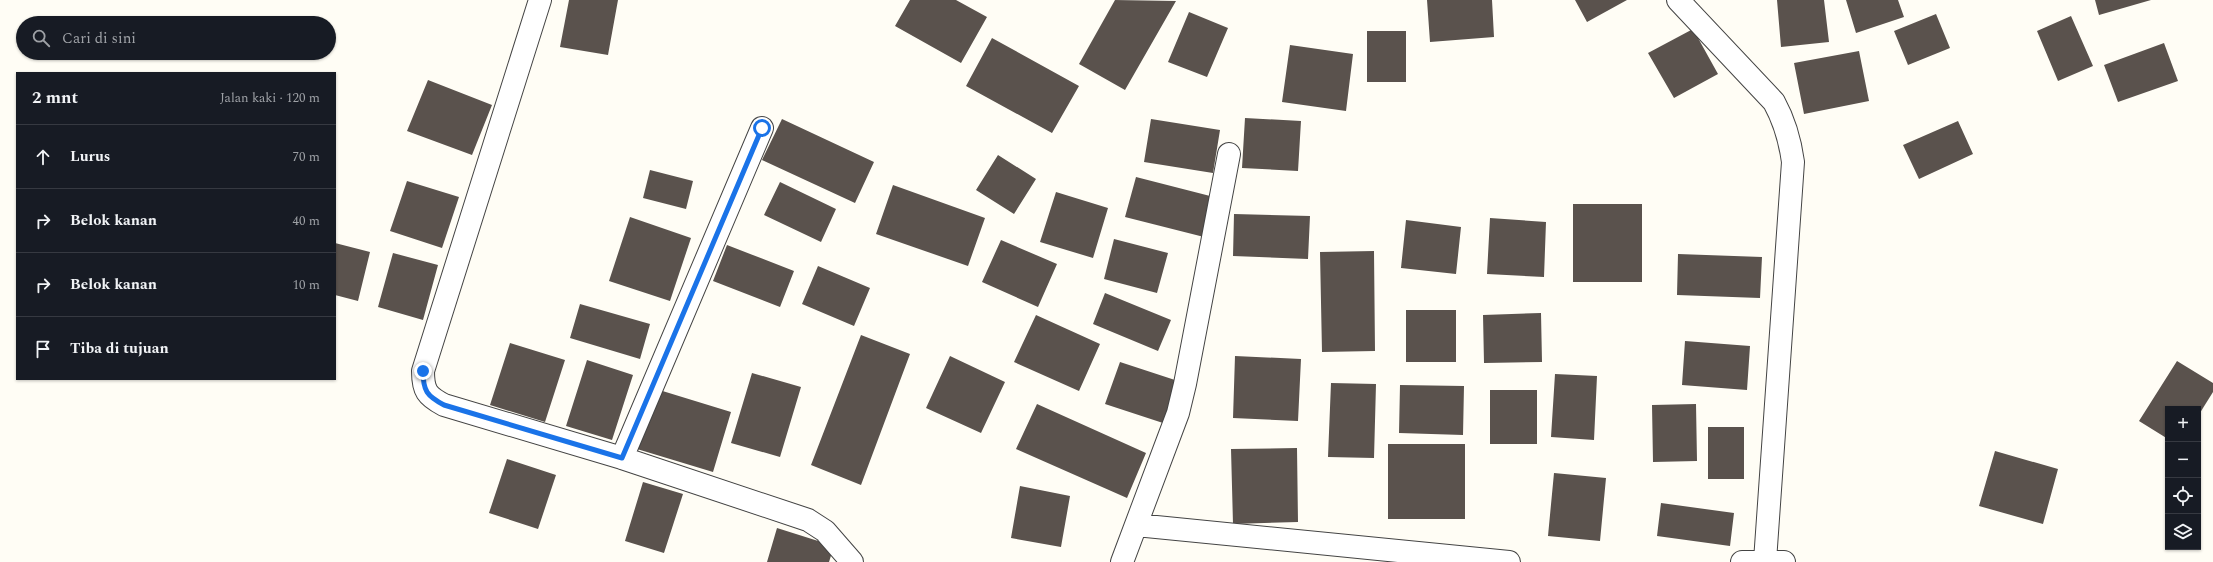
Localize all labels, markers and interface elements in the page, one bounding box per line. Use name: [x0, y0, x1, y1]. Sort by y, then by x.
search box: [16, 16, 336, 60]
icon: search: [30, 27, 52, 49]
text: Cari di sini: [62, 27, 136, 50]
text: 2 mnt: [32, 85, 78, 111]
text: Jalan kaki · 120 m: [220, 88, 320, 108]
route start: [753, 119, 771, 137]
text: Lurus: [70, 145, 110, 168]
icon: ahead: [32, 146, 54, 168]
text: 70 m: [293, 147, 320, 167]
text: Belok kanan: [70, 209, 157, 232]
icon: right: [32, 210, 54, 232]
text: 40 m: [293, 211, 320, 231]
text: Belok kanan: [70, 273, 157, 296]
icon: right: [32, 274, 54, 296]
text: 10 m: [293, 275, 320, 295]
text: Tiba di tujuan: [70, 337, 169, 360]
icon: arrive: [32, 338, 54, 360]
route end: [414, 362, 432, 380]
map controls: [2165, 406, 2201, 550]
button: +: [2165, 406, 2201, 442]
button: −: [2165, 442, 2201, 478]
button: locate: [2165, 478, 2201, 514]
button: layers: [2165, 514, 2201, 550]

